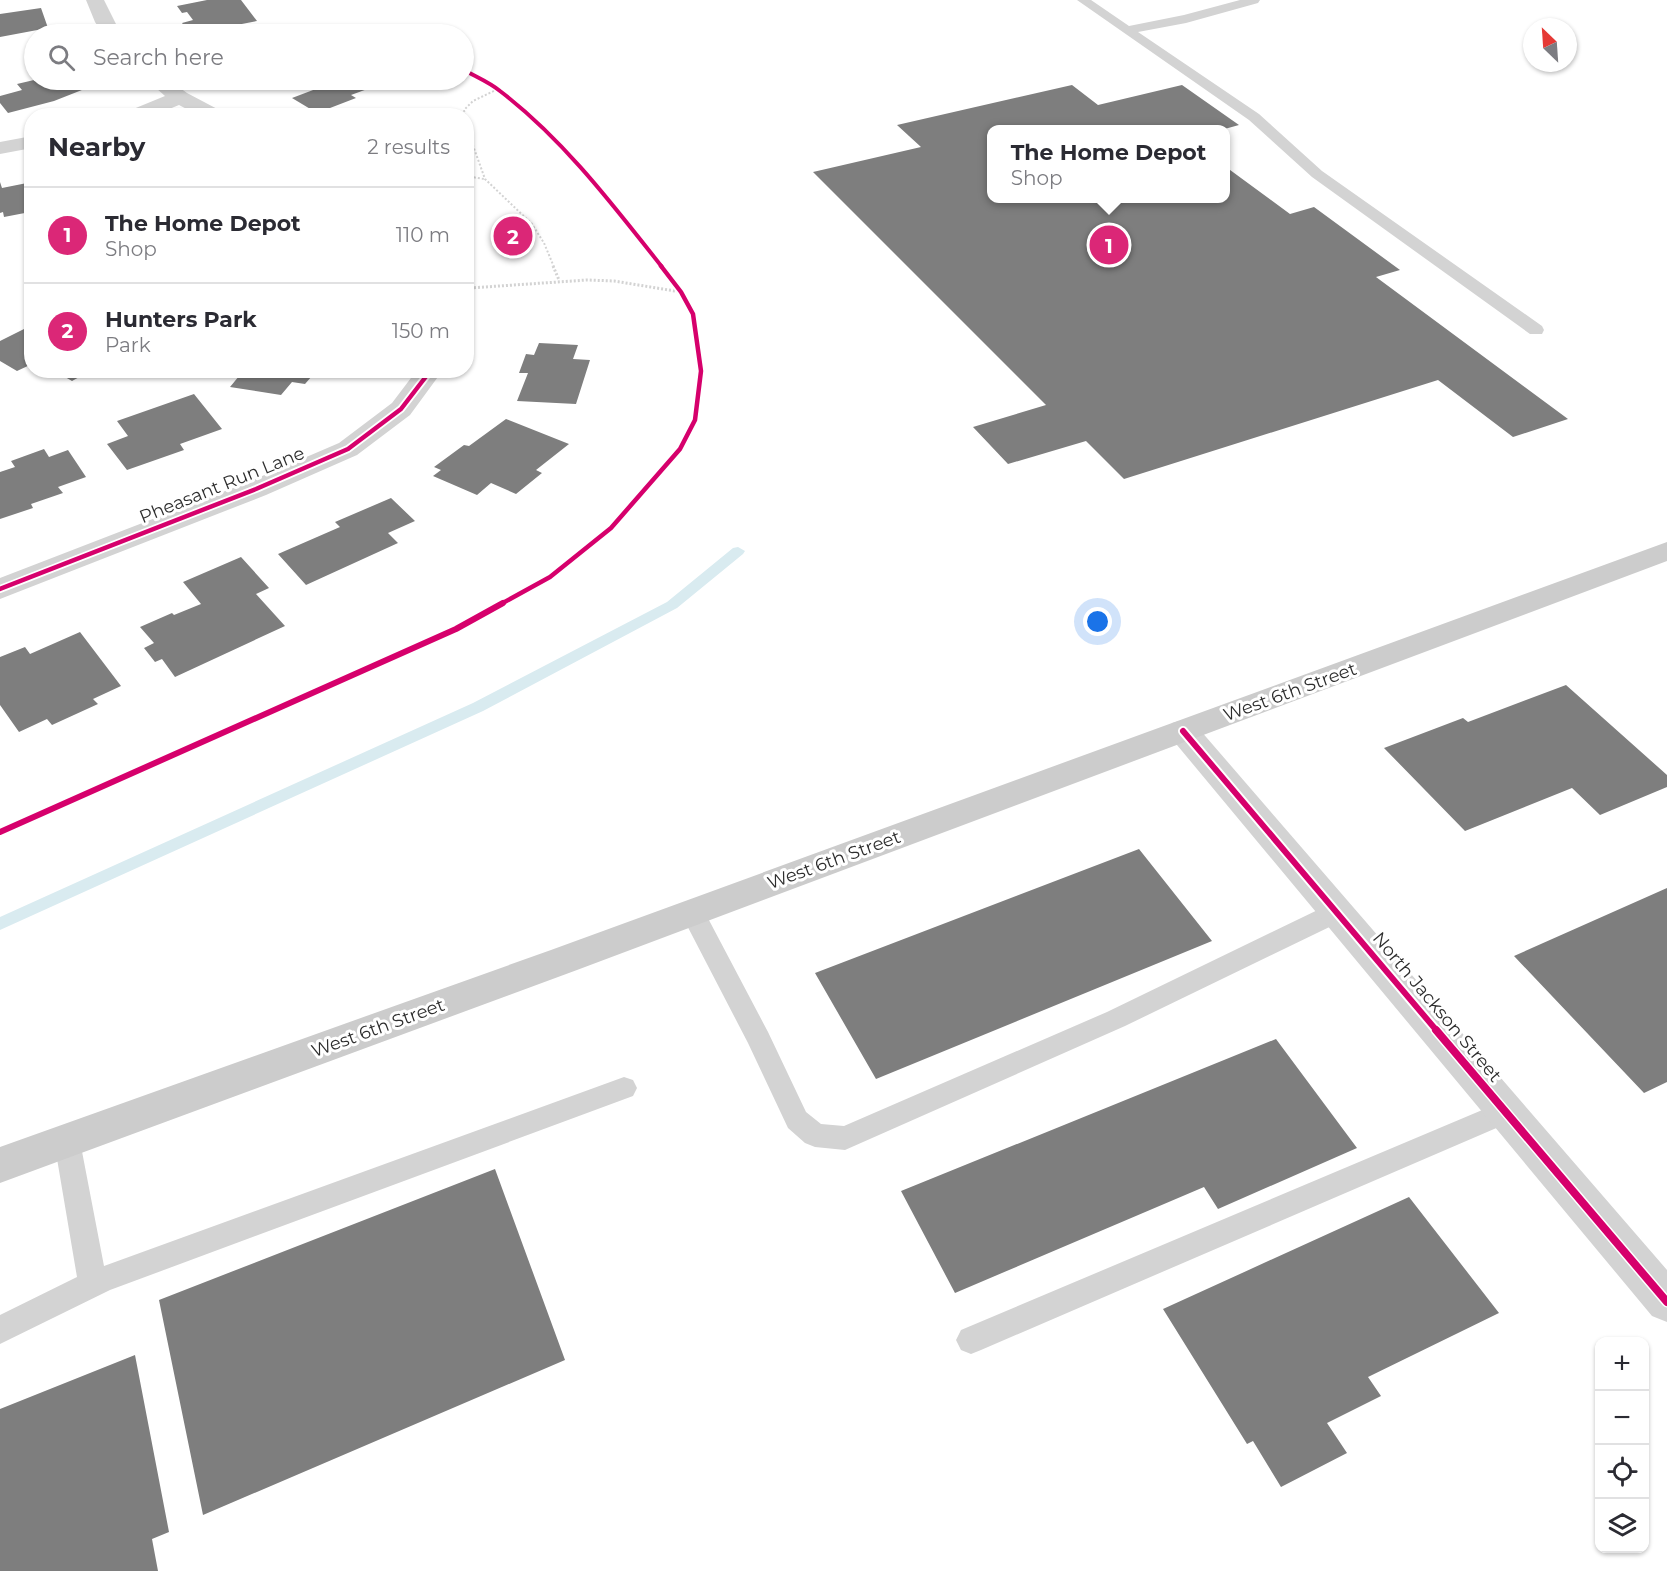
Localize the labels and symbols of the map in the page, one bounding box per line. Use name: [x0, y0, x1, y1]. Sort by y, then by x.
north arrow: [1523, 18, 1577, 72]
pin: 2: [494, 214, 532, 258]
pin: 1: [1090, 222, 1128, 268]
street label: Pheasant Run Lane: [136, 442, 308, 528]
your location: [1083, 607, 1112, 636]
street label: West 6th Street: [1220, 658, 1360, 726]
street label: West 6th Street: [764, 826, 904, 894]
street label: North Jackson Street: [1368, 928, 1506, 1086]
street label: West 6th Street: [308, 994, 448, 1062]

